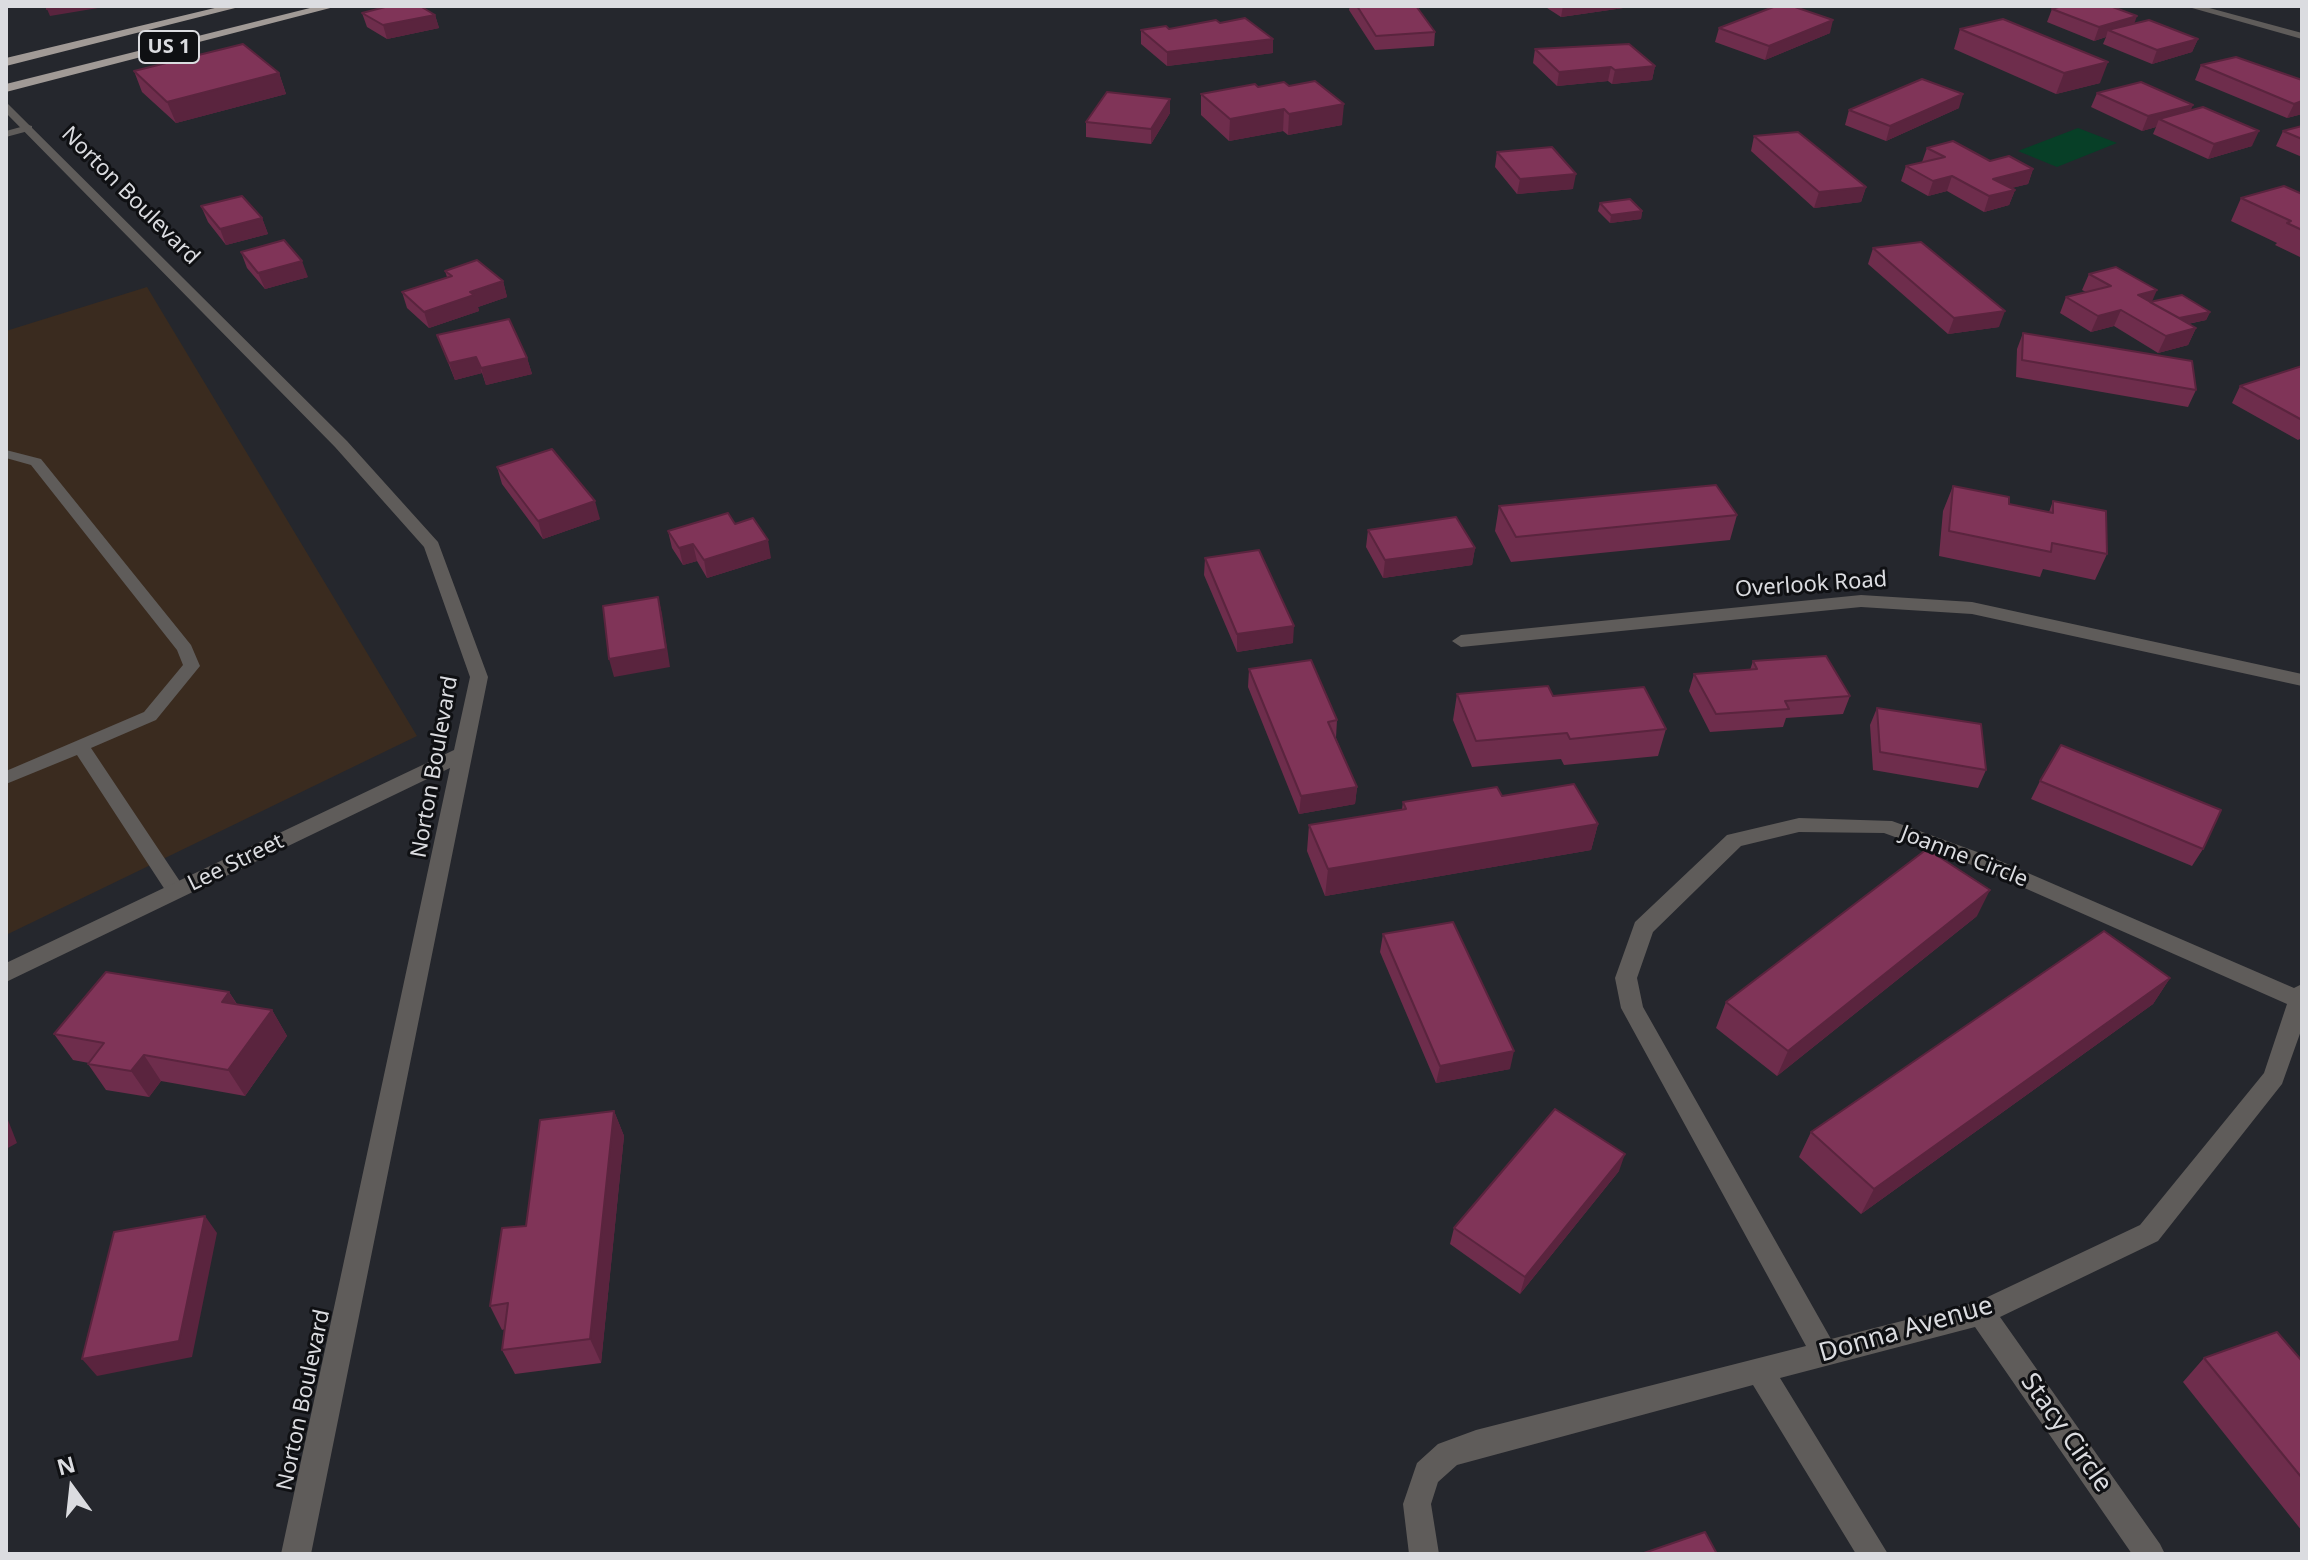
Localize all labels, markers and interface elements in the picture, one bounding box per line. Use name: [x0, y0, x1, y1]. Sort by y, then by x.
road number: US 1: [139, 31, 199, 63]
street label: Norton Boulevard: [56, 122, 204, 270]
street label: Overlook Road: [1734, 567, 1888, 603]
street label: Norton Boulevard: [406, 674, 464, 860]
street label: Joanne Circle: [1897, 821, 2031, 893]
street label: Lee Street: [184, 828, 288, 898]
street label: Donna Avenue: [1815, 1290, 1997, 1370]
street label: Norton Boulevard: [272, 1307, 336, 1493]
street label: Stacy Circle: [2014, 1368, 2118, 1498]
north arrow: [32, 1448, 112, 1528]
text: N: [53, 1448, 78, 1482]

